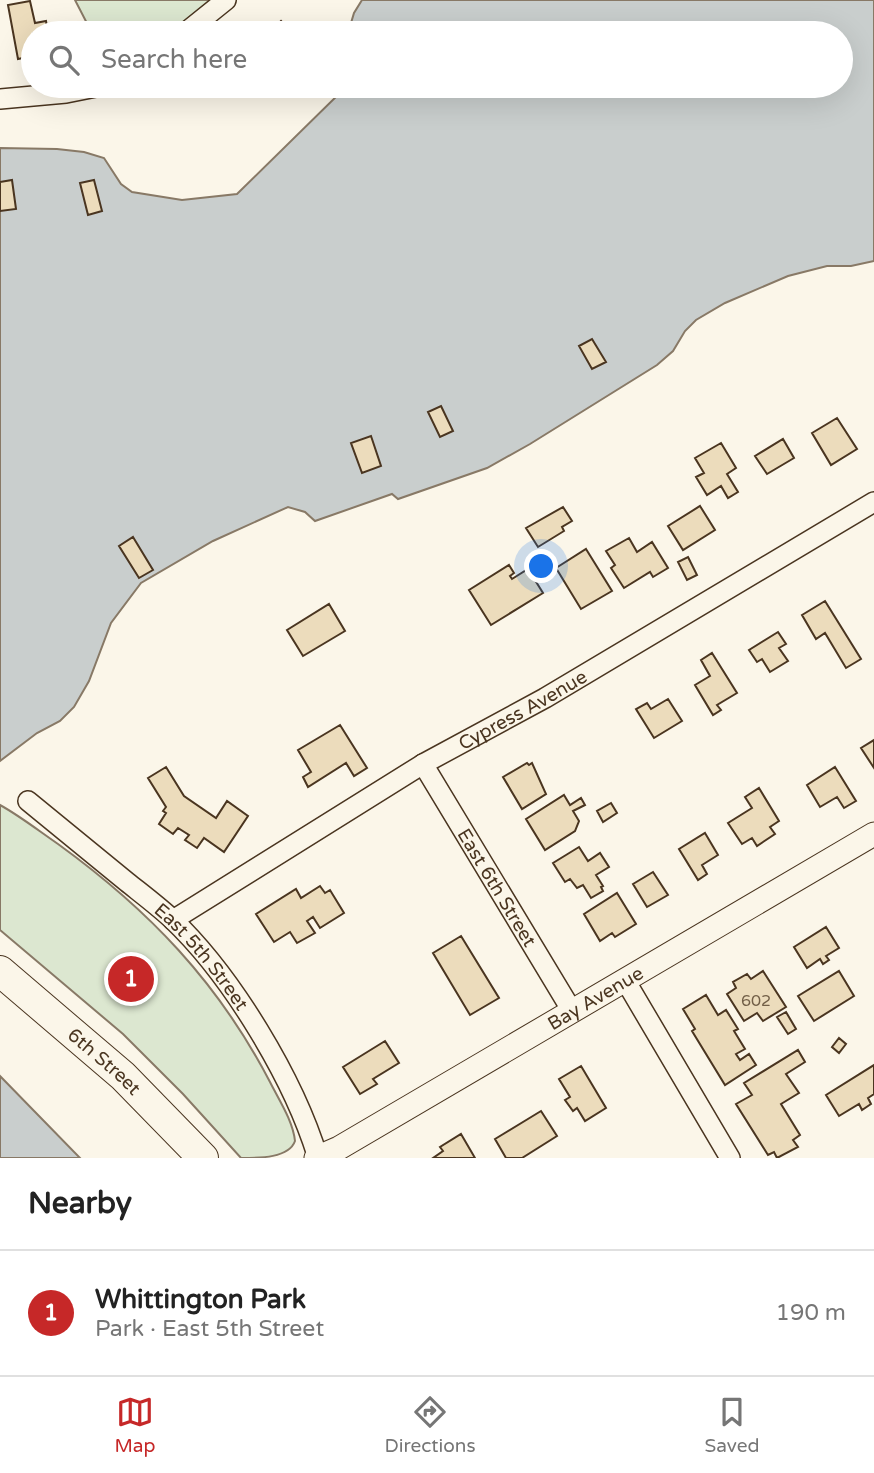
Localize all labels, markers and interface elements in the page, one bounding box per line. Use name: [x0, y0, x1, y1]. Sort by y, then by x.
search box: [21, 21, 853, 98]
icon: search: [45, 41, 83, 79]
text: Search here: [101, 44, 247, 75]
your location: [524, 549, 558, 583]
street label: Cypress Avenue: [455, 666, 591, 755]
street label: East 6th Street: [452, 825, 541, 951]
street label: East 5th Street: [150, 899, 253, 1015]
pin: 1: [108, 953, 154, 1005]
street label: Bay Avenue: [544, 962, 647, 1035]
house number: 602: [741, 991, 771, 1011]
street label: 6th Street: [63, 1024, 145, 1100]
text: Nearby: [28, 1185, 132, 1222]
text: Whittington Park: [95, 1284, 306, 1315]
text: 1: [44, 1299, 58, 1327]
text: 190 m: [776, 1299, 846, 1327]
text: Park · East 5th Street: [95, 1315, 324, 1343]
tab: Map: [115, 1393, 156, 1457]
tab: Directions: [385, 1393, 476, 1457]
tab: Saved: [705, 1393, 759, 1457]

